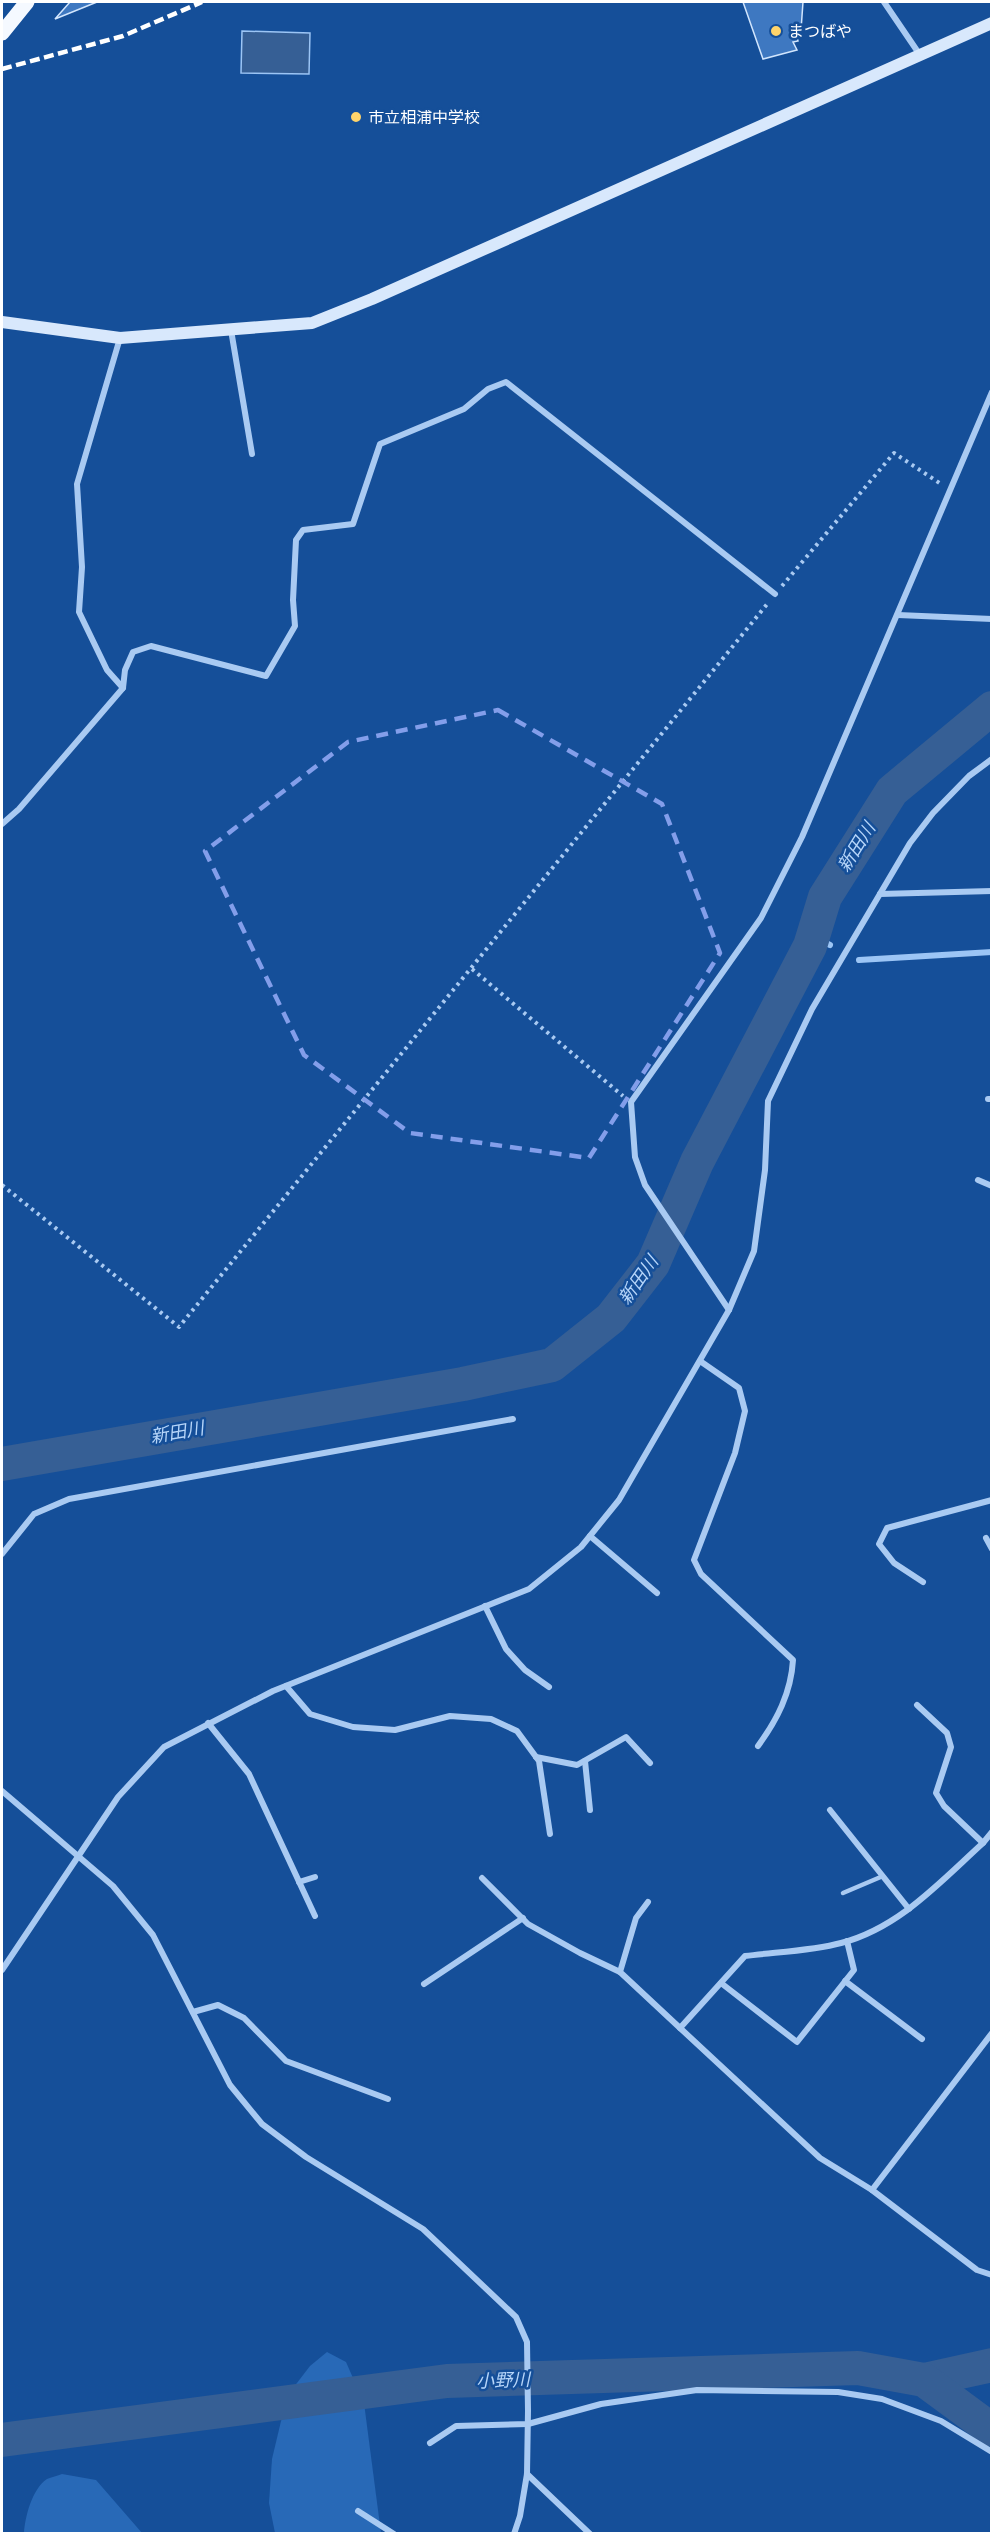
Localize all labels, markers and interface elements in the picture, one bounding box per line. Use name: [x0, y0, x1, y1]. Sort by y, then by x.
place label: まつばや: [788, 21, 852, 41]
marker: まつばや: [769, 24, 783, 38]
place label: 市立相浦中学校: [368, 107, 480, 127]
marker: 市立相浦中学校: [349, 110, 363, 124]
water label: 新田川: [832, 816, 881, 876]
water label: 新田川: [613, 1250, 664, 1309]
water label: 新田川: [148, 1416, 208, 1448]
water label: 小野川: [476, 2367, 532, 2392]

